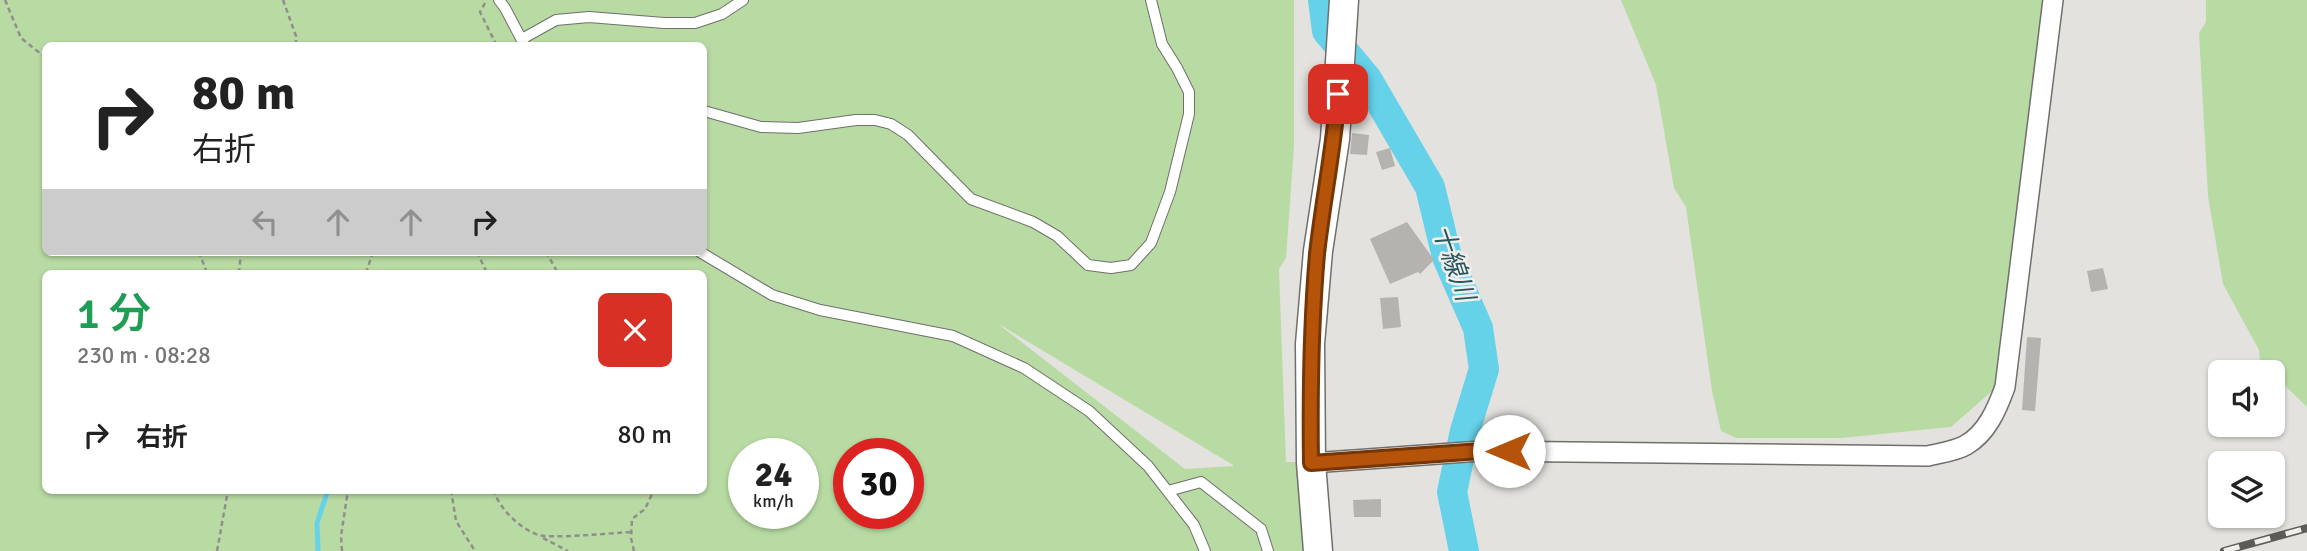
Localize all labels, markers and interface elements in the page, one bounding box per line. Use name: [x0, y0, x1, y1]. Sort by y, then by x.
text: 80 m: [192, 63, 295, 123]
pin: [1308, 64, 1368, 124]
icon: right: [77, 70, 168, 161]
icon: arrive: [1319, 75, 1357, 113]
text: 右折: [192, 130, 256, 169]
icon: left: [246, 203, 284, 241]
icon: ahead: [319, 203, 357, 241]
icon: ahead: [392, 203, 430, 241]
icon: right: [465, 203, 503, 241]
water label: 十線川: [1425, 221, 1482, 308]
text: 1 分: [77, 289, 151, 340]
button: close: [598, 293, 672, 367]
text: 230 m · 08:28: [77, 341, 211, 370]
map controls: [2208, 360, 2285, 528]
button: sound: [2208, 360, 2285, 437]
position arrow: [1472, 414, 1546, 488]
icon: right: [77, 416, 115, 454]
text: 80 m: [617, 419, 672, 451]
text: 右折: [136, 422, 188, 454]
speed limit sign: 30: [833, 438, 924, 529]
button: layers: [2208, 451, 2285, 528]
text: 24: [755, 453, 792, 496]
text: km/h: [753, 490, 794, 512]

